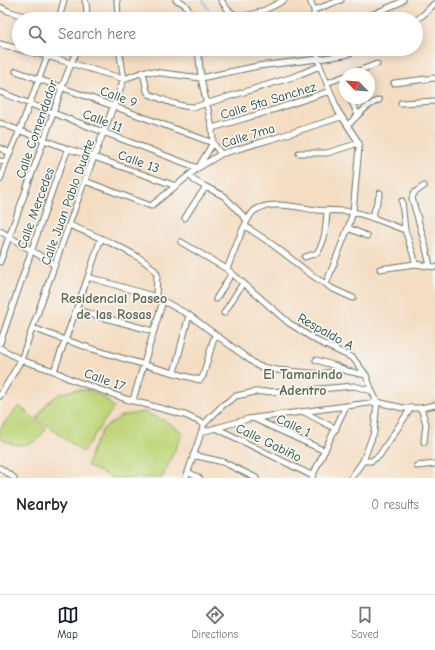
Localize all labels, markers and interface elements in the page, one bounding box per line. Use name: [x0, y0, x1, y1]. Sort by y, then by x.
search box: [12, 12, 423, 56]
icon: search: [26, 23, 48, 45]
text: Search here: [58, 25, 136, 43]
north arrow: [339, 68, 375, 104]
street label: Calle Comendador: [13, 77, 61, 180]
street label: Calle 5ta Sanchez: [219, 79, 318, 122]
street label: Calle 9: [98, 83, 139, 110]
street label: Calle 11: [81, 106, 125, 135]
street label: Calle 7ma: [220, 120, 277, 151]
street label: Calle Juan Pablo Duarte: [38, 137, 97, 267]
street label: Calle 13: [116, 147, 162, 176]
street label: Calle Mercedes: [14, 166, 57, 251]
district label: Residencial Paseo de las Rosas: [61, 290, 167, 323]
street label: Respaldo A: [295, 310, 357, 353]
street label: Calle 17: [82, 365, 127, 394]
district label: El Tamarindo Adentro: [263, 366, 343, 399]
street label: Calle 1: [274, 411, 313, 440]
street label: Calle Gabiño: [233, 420, 304, 465]
text: Nearby: [16, 495, 67, 514]
text: 0 results: [371, 497, 419, 512]
tab: Map: [57, 604, 79, 641]
tab: Directions: [192, 604, 238, 641]
tab: Saved: [351, 604, 378, 641]

